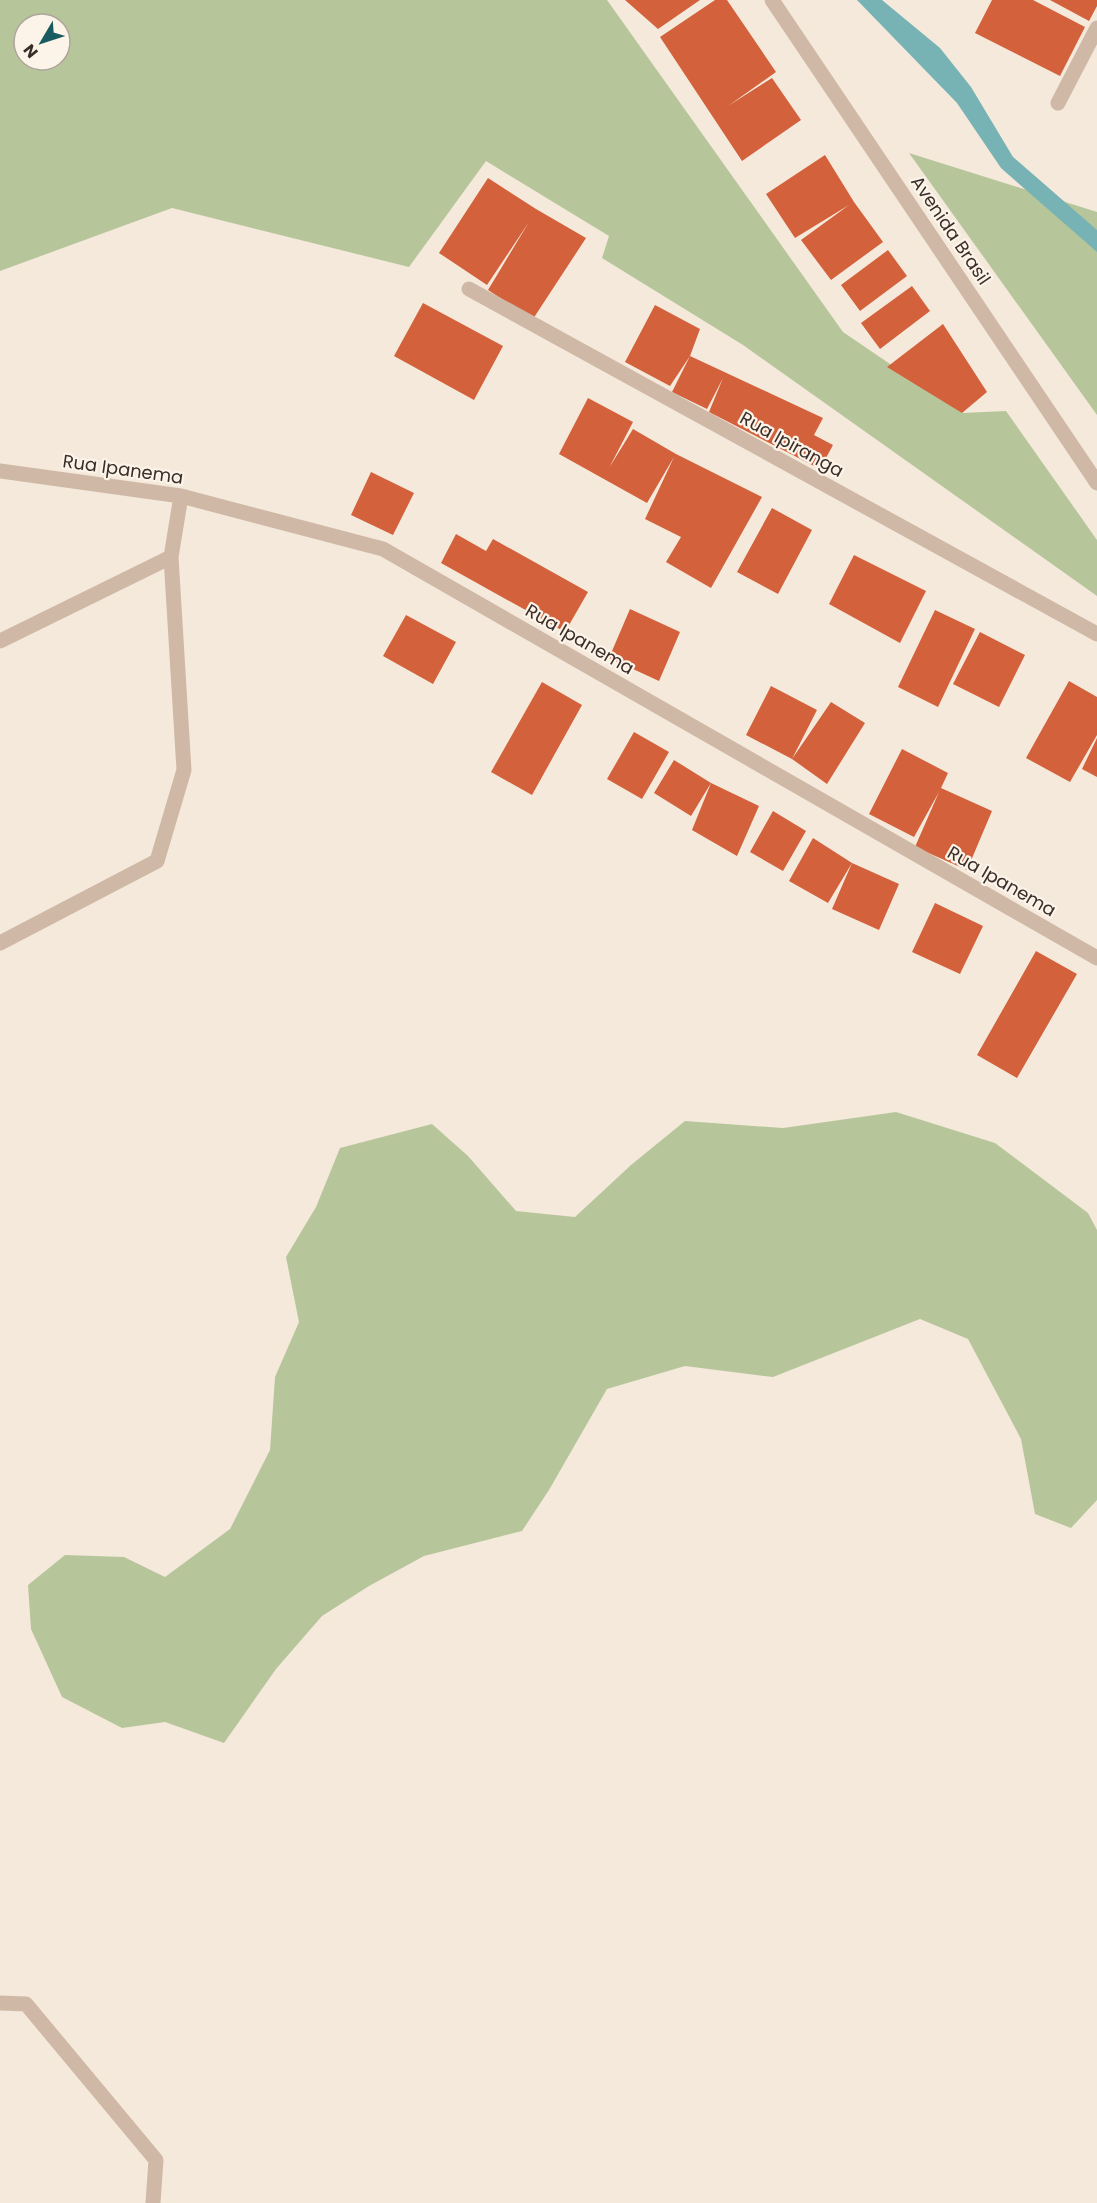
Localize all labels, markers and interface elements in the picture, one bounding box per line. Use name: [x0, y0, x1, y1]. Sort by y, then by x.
north arrow: [12, 12, 72, 72]
text: N: [18, 39, 43, 63]
street label: Avenida Brasil: [905, 171, 997, 289]
street label: Rua Ipiranga: [736, 405, 848, 483]
street label: Rua Ipanema: [61, 448, 185, 490]
street label: Rua Ipanema: [521, 598, 639, 680]
street label: Rua Ipanema: [943, 840, 1061, 922]

